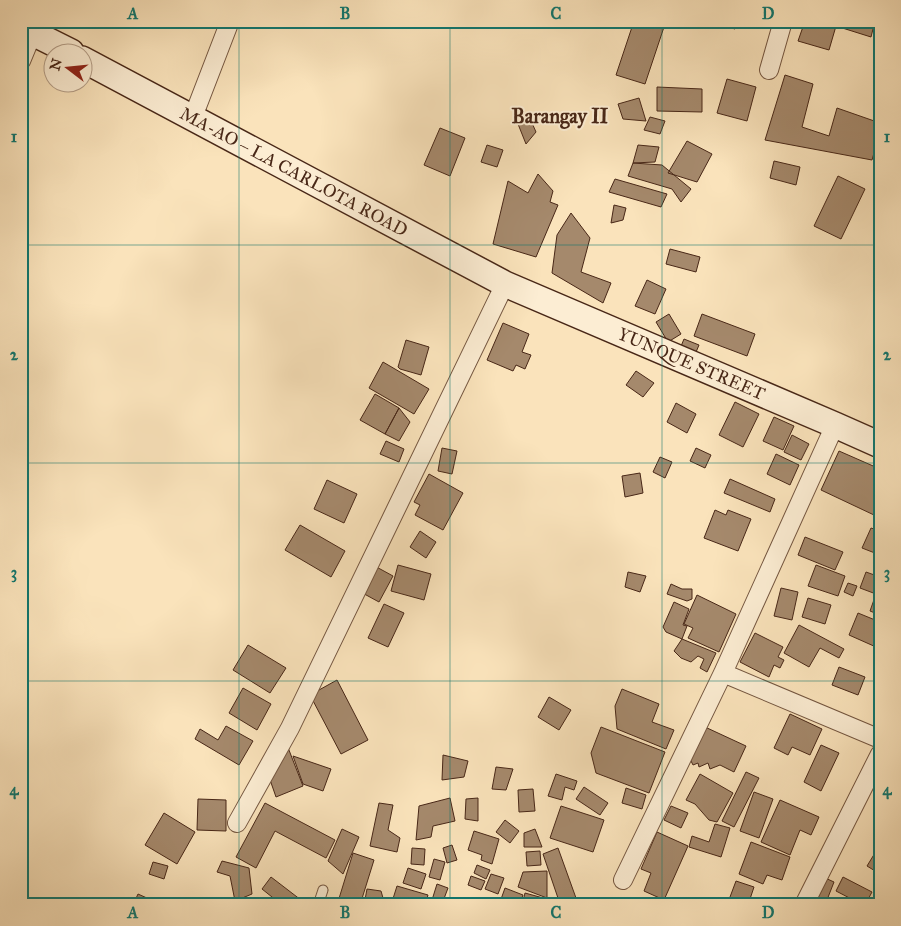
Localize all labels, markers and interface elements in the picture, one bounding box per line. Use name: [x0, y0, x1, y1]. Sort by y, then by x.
text: A: [127, 4, 139, 23]
text: B: [340, 4, 350, 23]
text: C: [551, 4, 562, 23]
text: D: [762, 4, 775, 23]
north arrow: [42, 42, 92, 92]
text: N: [46, 56, 66, 73]
street label: MA-AO – LA CARLOTA ROAD: [176, 102, 412, 241]
district label: Barangay II: [512, 104, 609, 129]
text: 1: [11, 127, 18, 146]
text: 1: [884, 127, 891, 146]
street label: YUNQUE STREET: [615, 323, 769, 405]
text: 2: [10, 345, 19, 364]
text: 2: [883, 345, 892, 364]
text: 3: [11, 563, 17, 583]
text: 3: [884, 563, 890, 583]
text: 4: [10, 780, 20, 800]
text: 4: [883, 780, 893, 800]
text: A: [127, 903, 139, 922]
text: B: [340, 903, 350, 922]
text: C: [551, 903, 562, 922]
text: D: [762, 903, 775, 922]

